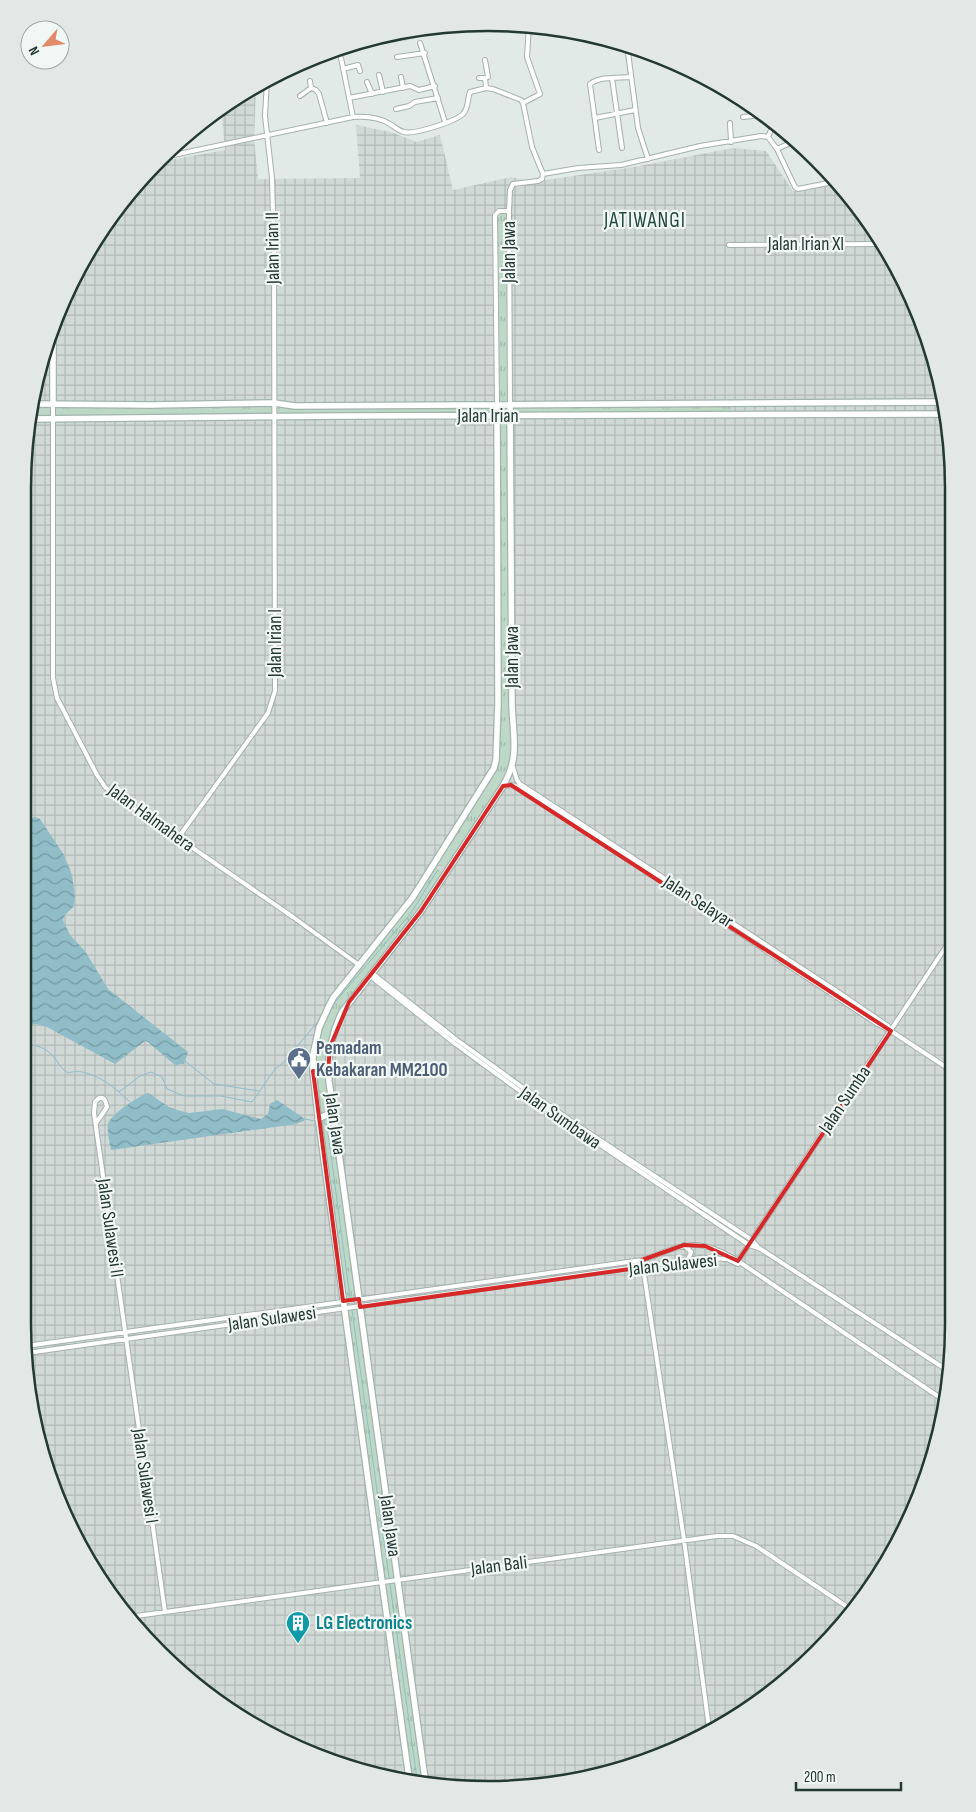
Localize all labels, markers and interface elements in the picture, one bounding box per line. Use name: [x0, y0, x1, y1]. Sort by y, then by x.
north arrow: [20, 20, 70, 70]
text: N: [25, 44, 43, 58]
district label: JATIWANGI: [603, 208, 686, 233]
street label: Jalan Irian II: [261, 212, 285, 285]
street label: Jalan Jawa: [498, 221, 521, 284]
street label: Jalan Irian XI: [767, 233, 844, 256]
street label: Jalan Irian: [456, 405, 519, 428]
street label: Jalan Irian I: [264, 609, 287, 678]
street label: Jalan Jawa: [501, 626, 524, 689]
street label: Jalan Halmahera: [102, 778, 199, 857]
street label: Jalan Selayar: [658, 870, 738, 934]
place label: Pemadam Kebakaran MM2100: [316, 1037, 448, 1082]
public building icon: Pemadam Kebakaran MM2100: [286, 1046, 312, 1080]
street label: Jalan Sumba: [813, 1062, 876, 1139]
street label: Jalan Sumbawa: [514, 1081, 605, 1154]
street label: Jalan Jawa: [319, 1091, 351, 1156]
street label: Jalan Sulawesi II: [92, 1176, 128, 1279]
street label: Jalan Sulawesi: [627, 1249, 718, 1281]
street label: Jalan Sulawesi: [226, 1301, 317, 1337]
street label: Jalan Sulawesi I: [127, 1426, 163, 1525]
street label: Jalan Jawa: [374, 1493, 406, 1558]
street label: Jalan Bali: [469, 1551, 528, 1581]
building icon: LG Electronics: [285, 1610, 311, 1644]
place label: LG Electronics: [316, 1612, 412, 1635]
scale bar: [796, 1760, 901, 1792]
text: 200 m: [804, 1768, 836, 1787]

